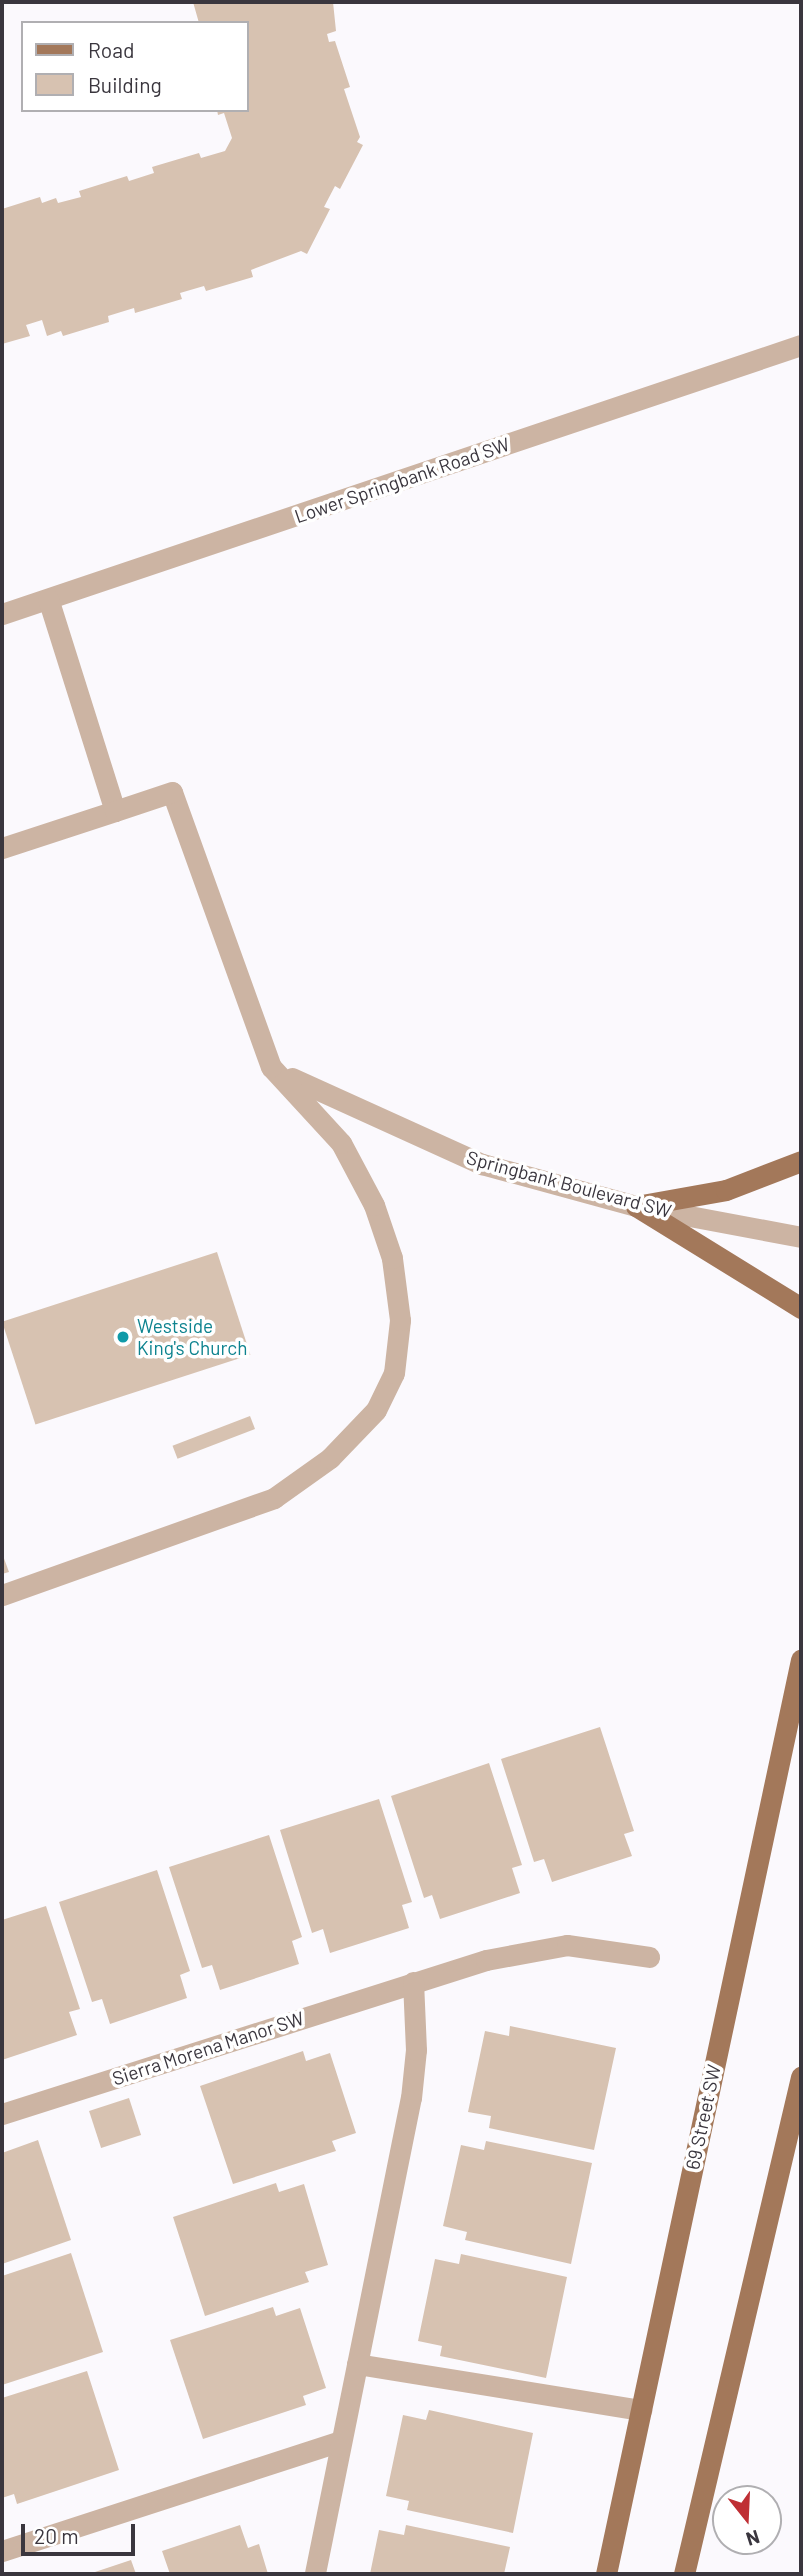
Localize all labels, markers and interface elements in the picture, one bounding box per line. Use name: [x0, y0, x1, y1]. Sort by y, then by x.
legend: [21, 21, 248, 112]
text: Road: [88, 37, 134, 62]
text: Building: [88, 72, 162, 97]
street label: Lower Springbank Road SW: [292, 432, 512, 528]
street label: Springbank Boulevard SW: [464, 1146, 674, 1222]
place label: Westside King's Church: [137, 1315, 247, 1359]
marker: Westside King's Church: [115, 1329, 131, 1345]
street label: Sierra Morena Manor SW: [109, 2006, 307, 2090]
street label: 69 Street SW: [681, 2062, 725, 2172]
north arrow: [712, 2485, 782, 2555]
scale bar: [24, 2510, 138, 2554]
text: 20 m: [34, 2523, 79, 2548]
text: N: [743, 2526, 763, 2551]

